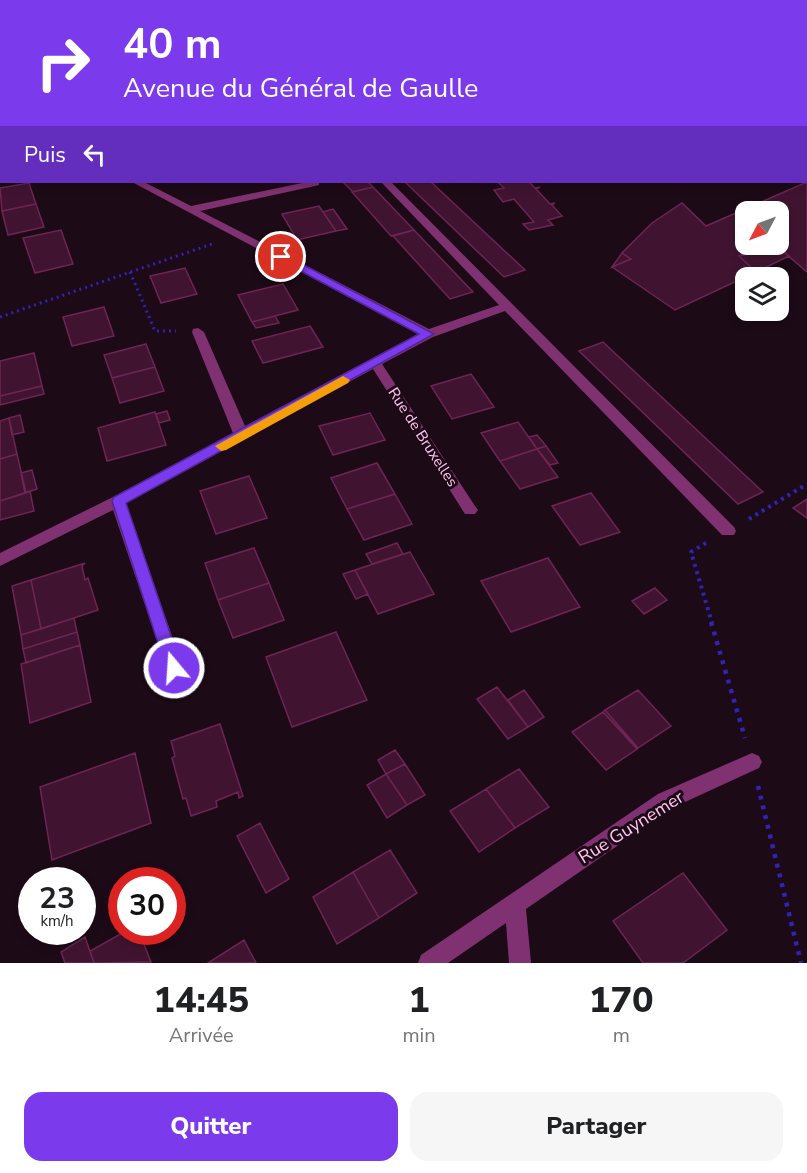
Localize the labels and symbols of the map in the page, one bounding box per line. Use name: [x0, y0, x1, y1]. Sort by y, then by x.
north arrow: [735, 201, 789, 255]
pin: [255, 231, 306, 282]
street label: Rue de Bruxelles: [383, 384, 463, 490]
position arrow: [142, 636, 206, 700]
street label: Rue Guynemer: [574, 785, 689, 869]
speed limit sign: 30: [108, 867, 186, 945]

